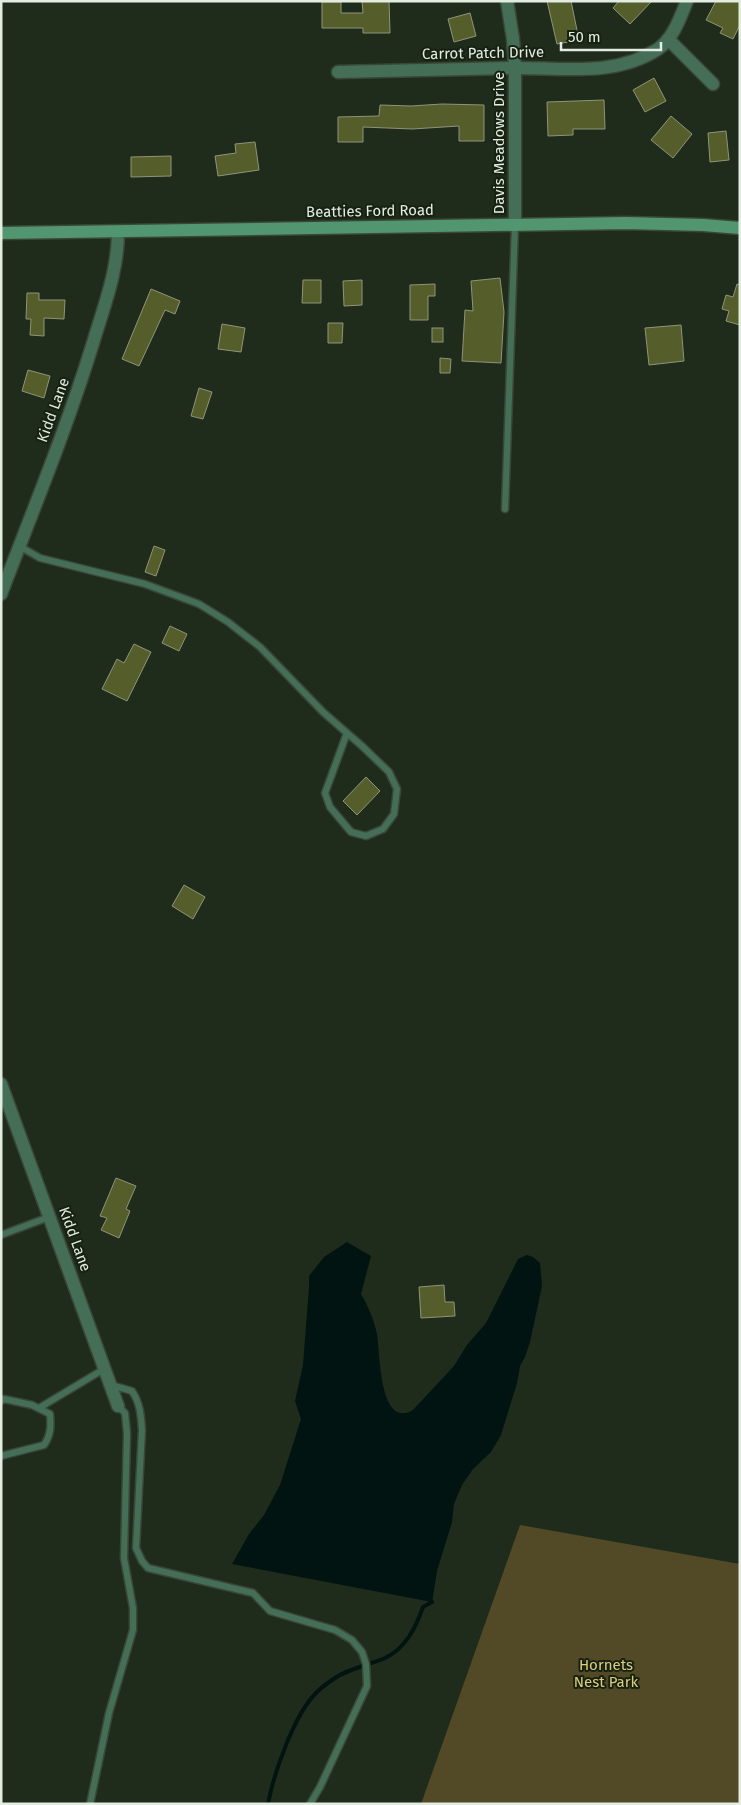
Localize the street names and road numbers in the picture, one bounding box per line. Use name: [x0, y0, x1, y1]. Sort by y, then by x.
street label: Carrot Patch Drive: [422, 43, 544, 63]
street label: Davis Meadows Drive: [490, 72, 508, 214]
street label: Beatties Ford Road: [306, 201, 434, 221]
street label: Kidd Lane: [33, 375, 73, 445]
street label: Kidd Lane: [55, 1204, 95, 1274]

